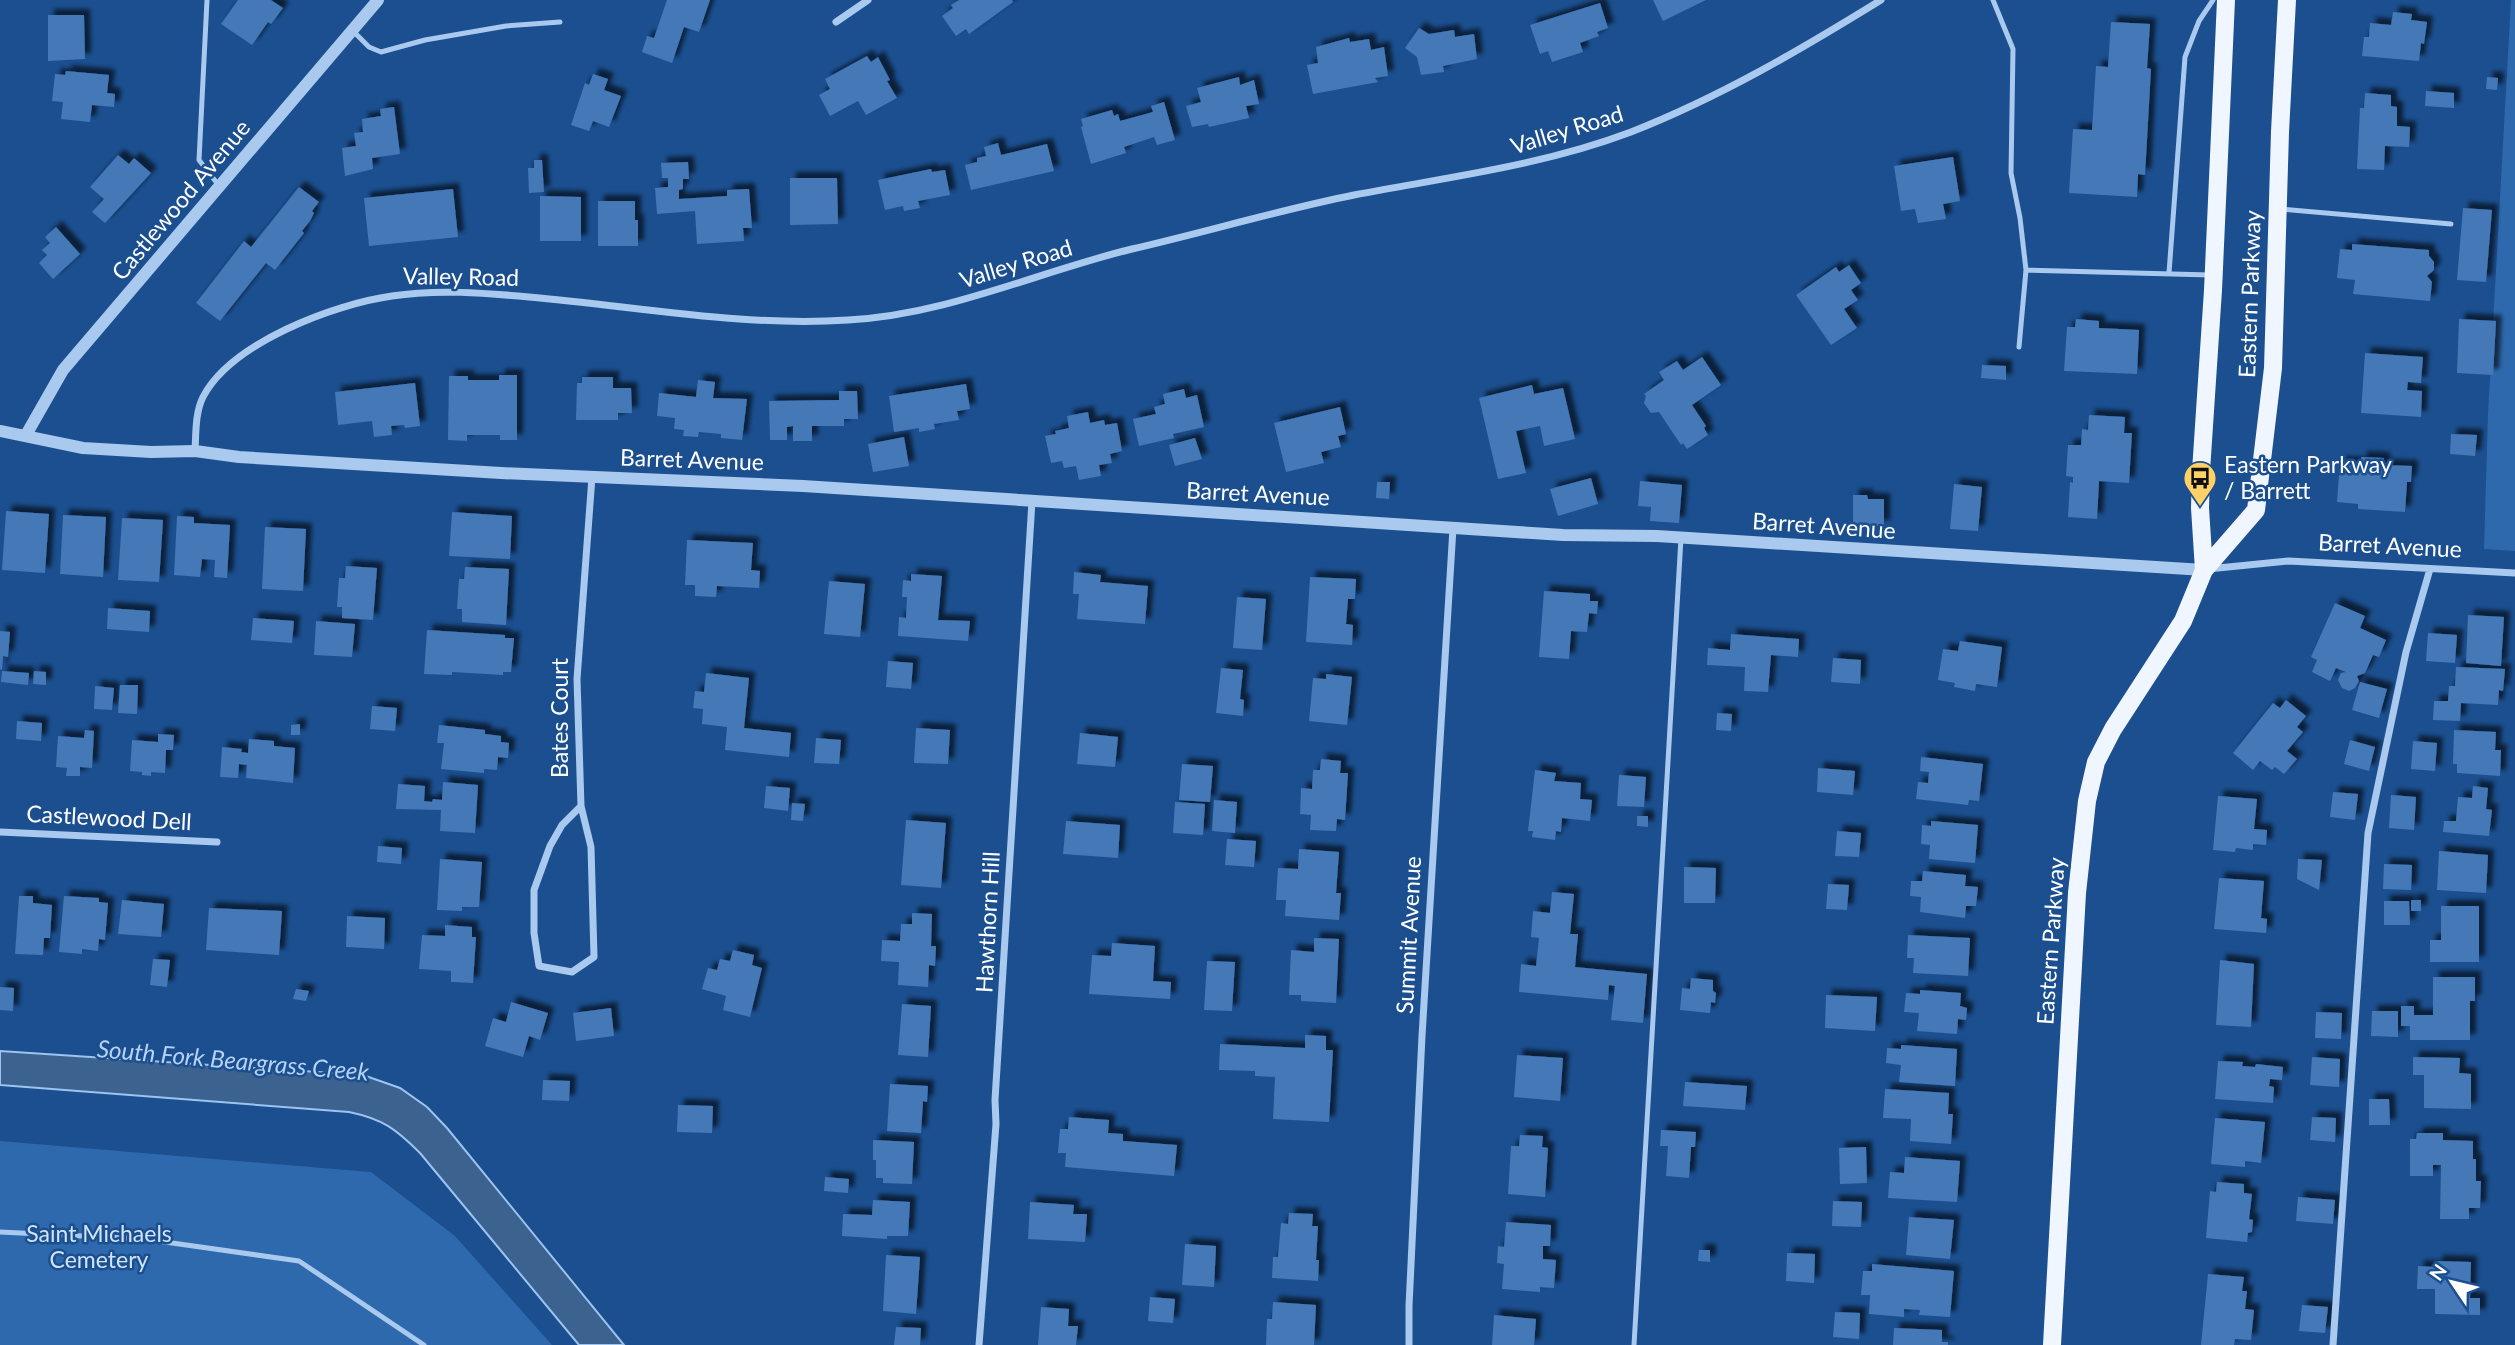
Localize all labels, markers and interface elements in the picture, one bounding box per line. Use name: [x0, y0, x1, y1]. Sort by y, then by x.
street label: Valley Road: [1507, 99, 1626, 159]
street label: Castlewood Avenue: [105, 114, 255, 285]
street label: Eastern Parkway: [2232, 209, 2266, 378]
street label: Valley Road: [956, 233, 1075, 293]
street label: Valley Road: [403, 261, 519, 291]
street label: Barret Avenue: [620, 442, 764, 476]
place label: Eastern Parkway / Barrett: [2224, 450, 2392, 504]
bus stop icon: Eastern Parkway / Barrett: [2181, 459, 2219, 508]
street label: Barret Avenue: [1185, 475, 1331, 511]
street label: Barret Avenue: [1751, 506, 1897, 544]
street label: Barret Avenue: [2317, 527, 2463, 563]
street label: Bates Court: [545, 657, 573, 778]
street label: Castlewood Dell: [26, 799, 192, 835]
street label: Hawthorn Hill: [969, 850, 1005, 993]
street label: Summit Avenue: [1390, 855, 1426, 1015]
street label: Eastern Parkway: [2030, 856, 2070, 1026]
water label: South Fork Beargrass Creek: [96, 1033, 371, 1086]
park label: Saint Michaels Cemetery: [26, 1219, 172, 1273]
north arrow: [2417, 1247, 2487, 1317]
text: N: [2424, 1259, 2451, 1285]

